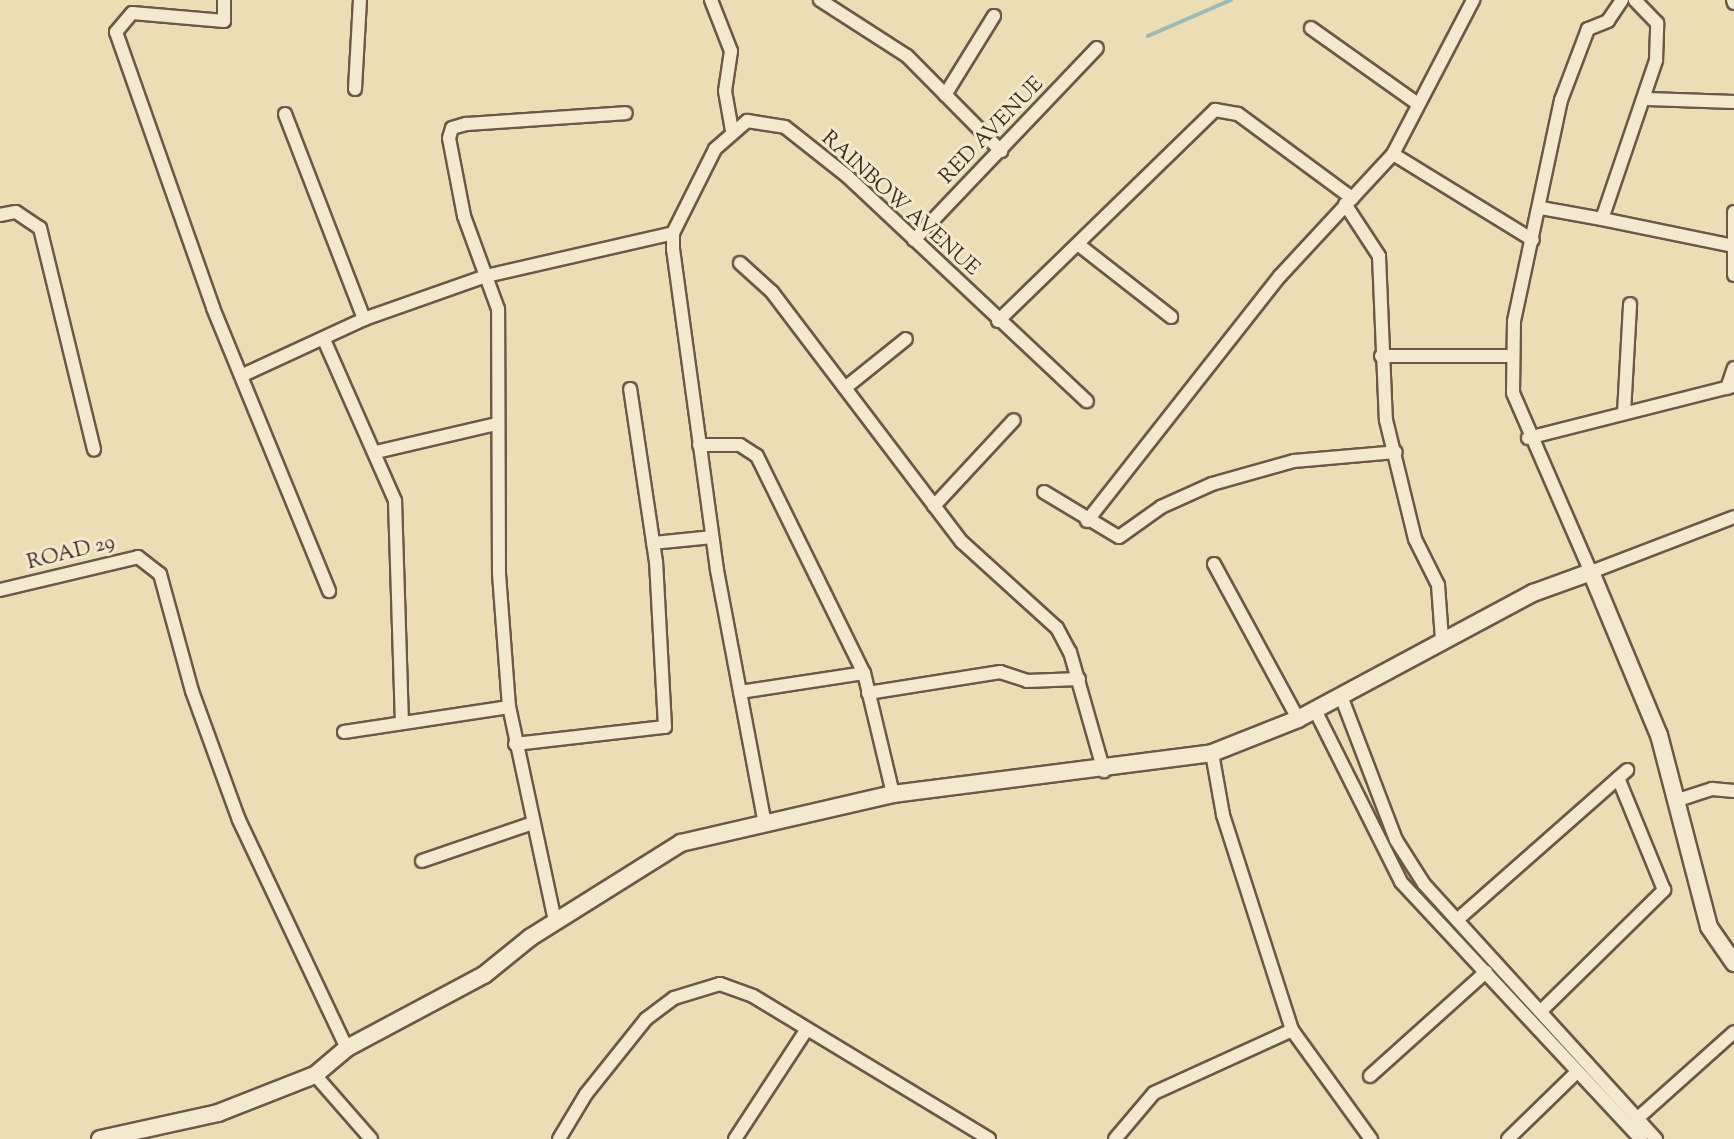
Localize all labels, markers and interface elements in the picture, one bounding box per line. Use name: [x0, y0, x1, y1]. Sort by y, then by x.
street label: RED AVENUE: [935, 72, 1049, 190]
street label: RAINBOW AVENUE: [816, 126, 984, 282]
street label: ROAD 29: [25, 530, 117, 576]

